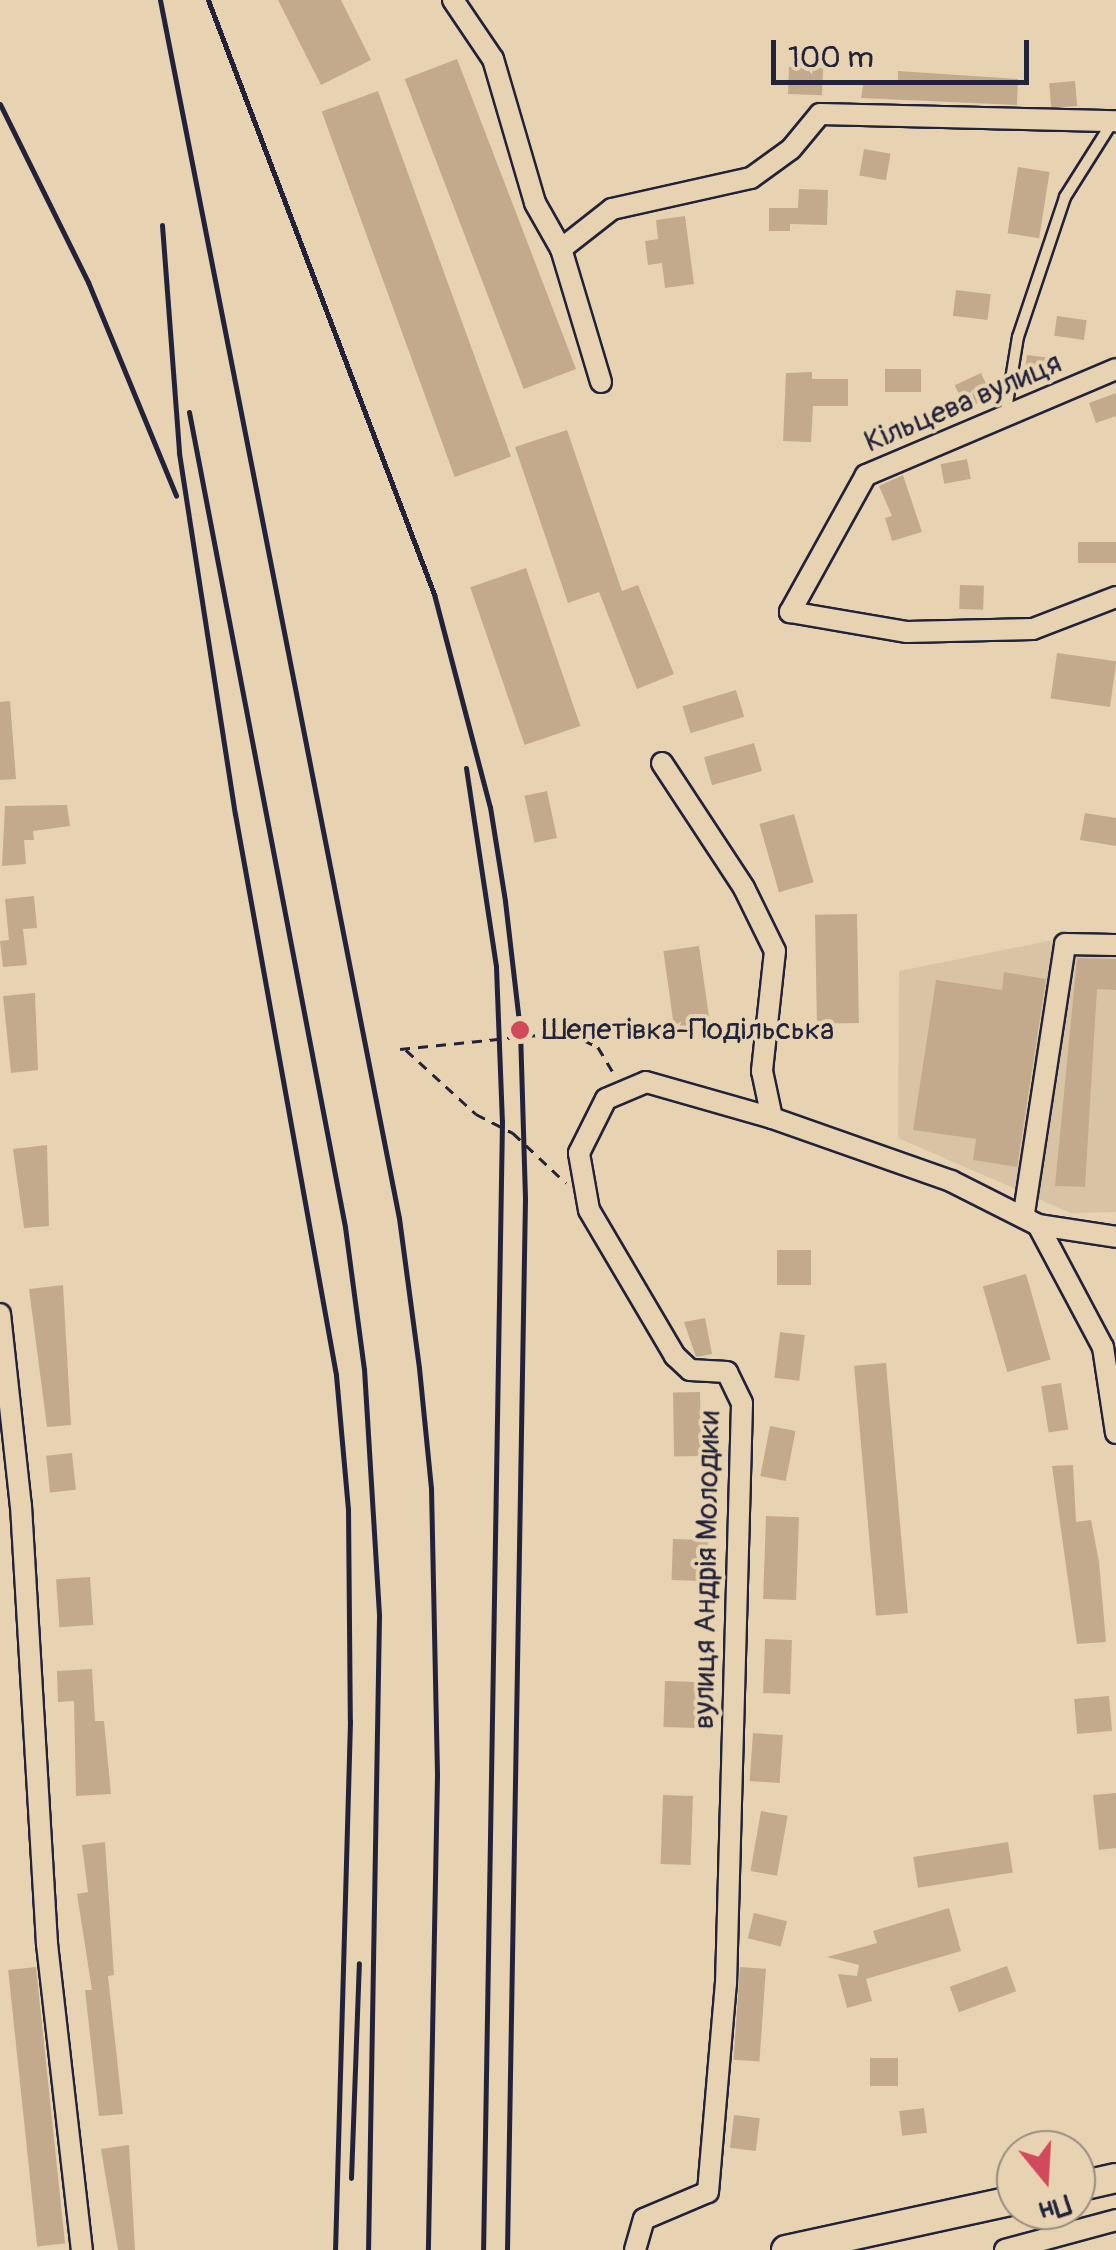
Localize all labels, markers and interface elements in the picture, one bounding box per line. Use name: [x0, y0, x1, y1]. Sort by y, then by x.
scale bar: [776, 20, 1034, 82]
text: 100 m: [788, 39, 874, 76]
street label: Кільцева вулиця: [859, 345, 1067, 461]
place label: Шепетівка-Подільська: [542, 1012, 834, 1048]
marker: Шепетівка-Подільська: [507, 1017, 533, 1043]
street label: вулиця Андрія Молодики: [686, 1410, 728, 1730]
north arrow: [996, 2130, 1096, 2230]
text: Пн: [1035, 2186, 1075, 2229]

